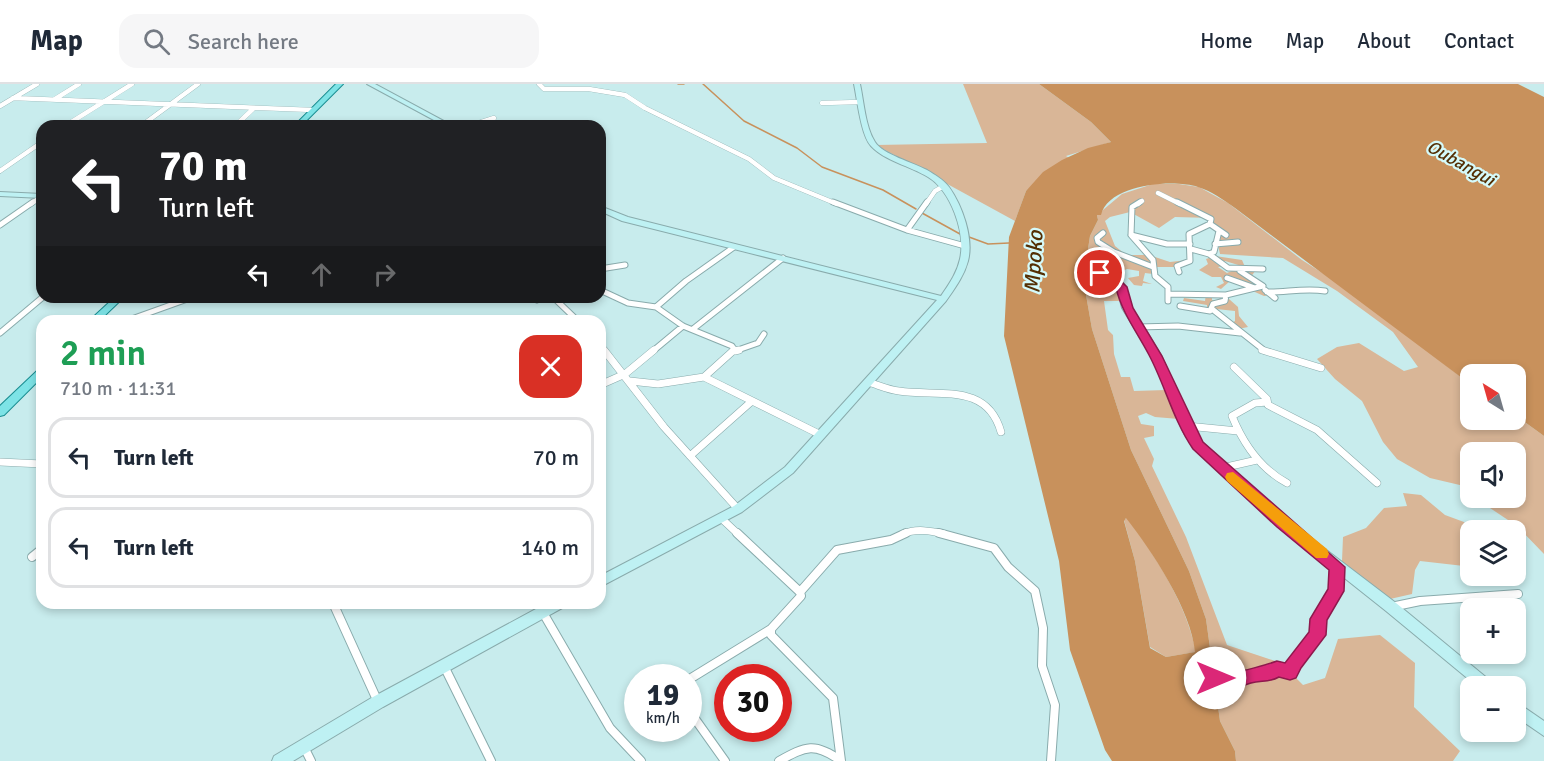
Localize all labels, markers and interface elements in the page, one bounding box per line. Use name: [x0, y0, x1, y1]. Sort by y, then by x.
search box: [119, 14, 539, 68]
text: Map: [30, 24, 83, 58]
icon: search: [140, 25, 173, 58]
text: Search here: [188, 28, 299, 55]
text: Home: [1200, 28, 1253, 54]
text: Map: [1286, 28, 1324, 54]
text: About: [1357, 28, 1411, 54]
text: Contact: [1444, 28, 1514, 54]
water label: Oubangui: [1423, 135, 1501, 192]
text: 70 m: [159, 141, 248, 192]
icon: left: [60, 144, 138, 222]
text: Turn left: [159, 192, 254, 225]
water label: Mpoko: [1018, 228, 1049, 294]
pin: [1074, 247, 1125, 298]
icon: arrive: [1083, 256, 1116, 289]
icon: left: [242, 258, 275, 291]
icon: ahead: [305, 258, 338, 291]
icon: right: [368, 258, 401, 291]
text: 2 min: [60, 331, 146, 376]
button: close: [519, 335, 582, 398]
north arrow: [1460, 364, 1526, 430]
map controls: [1460, 364, 1526, 742]
text: 710 m · 11:31: [60, 376, 176, 401]
icon: left: [63, 441, 96, 474]
button: sound: [1460, 442, 1526, 508]
text: Turn left: [114, 444, 194, 471]
text: 70 m: [533, 444, 579, 471]
button: layers: [1460, 520, 1526, 586]
icon: left: [63, 531, 96, 564]
text: Turn left: [114, 534, 194, 561]
text: 140 m: [521, 534, 579, 561]
button: +: [1460, 598, 1526, 664]
position arrow: [1183, 646, 1247, 710]
speed limit sign: 30: [714, 664, 792, 742]
button: −: [1460, 676, 1526, 742]
text: 19: [647, 677, 679, 714]
text: km/h: [646, 709, 680, 727]

